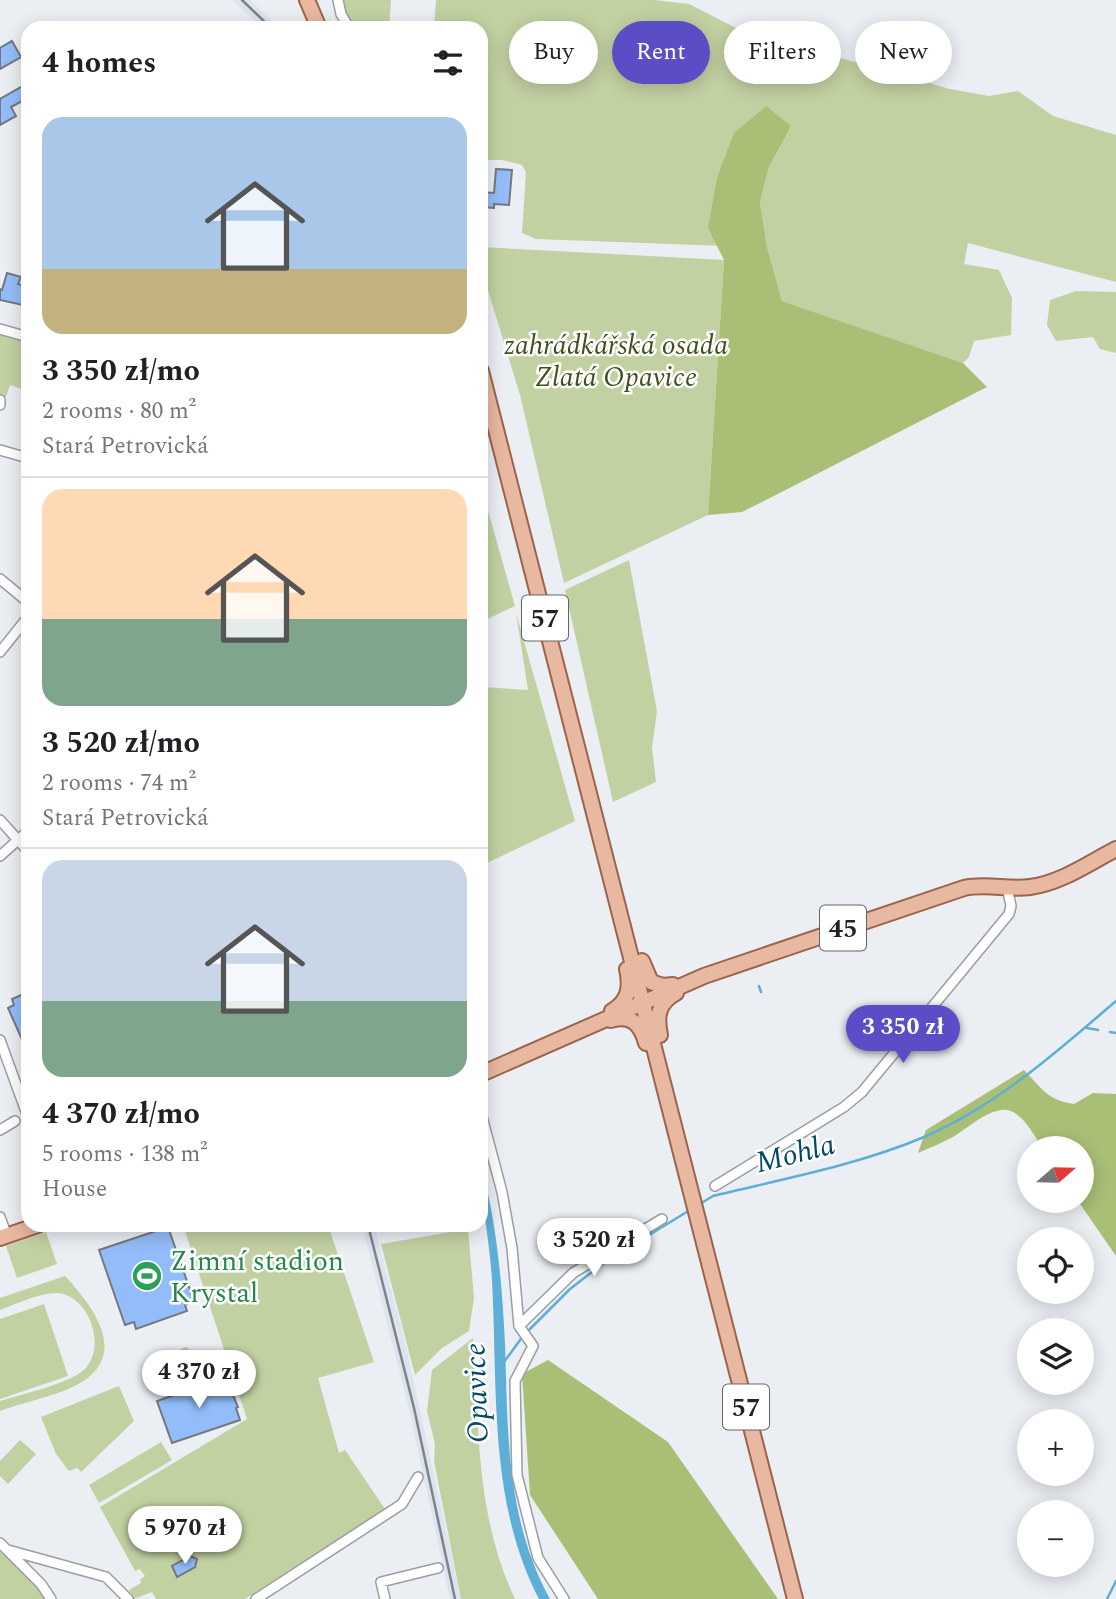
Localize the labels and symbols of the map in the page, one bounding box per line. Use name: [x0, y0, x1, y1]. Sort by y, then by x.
park label: zahrádkářská osada Zlatá Opavice: [504, 324, 728, 399]
road number: 57: [522, 596, 568, 640]
road number: 45: [820, 906, 866, 951]
pin: 3 350 zł: [831, 1006, 975, 1065]
water label: Mohla: [750, 1122, 840, 1186]
north arrow: [1017, 1136, 1094, 1213]
pin: 3 520 zł: [522, 1218, 666, 1278]
place label: Zimní stadion Krystal: [170, 1240, 344, 1315]
sports icon: Zimní stadion Krystal: [130, 1259, 164, 1293]
water label: Opavice: [452, 1342, 502, 1444]
pin: 4 370 zł: [127, 1350, 271, 1410]
road number: 57: [723, 1384, 769, 1430]
pin: 5 970 zł: [113, 1506, 257, 1566]

